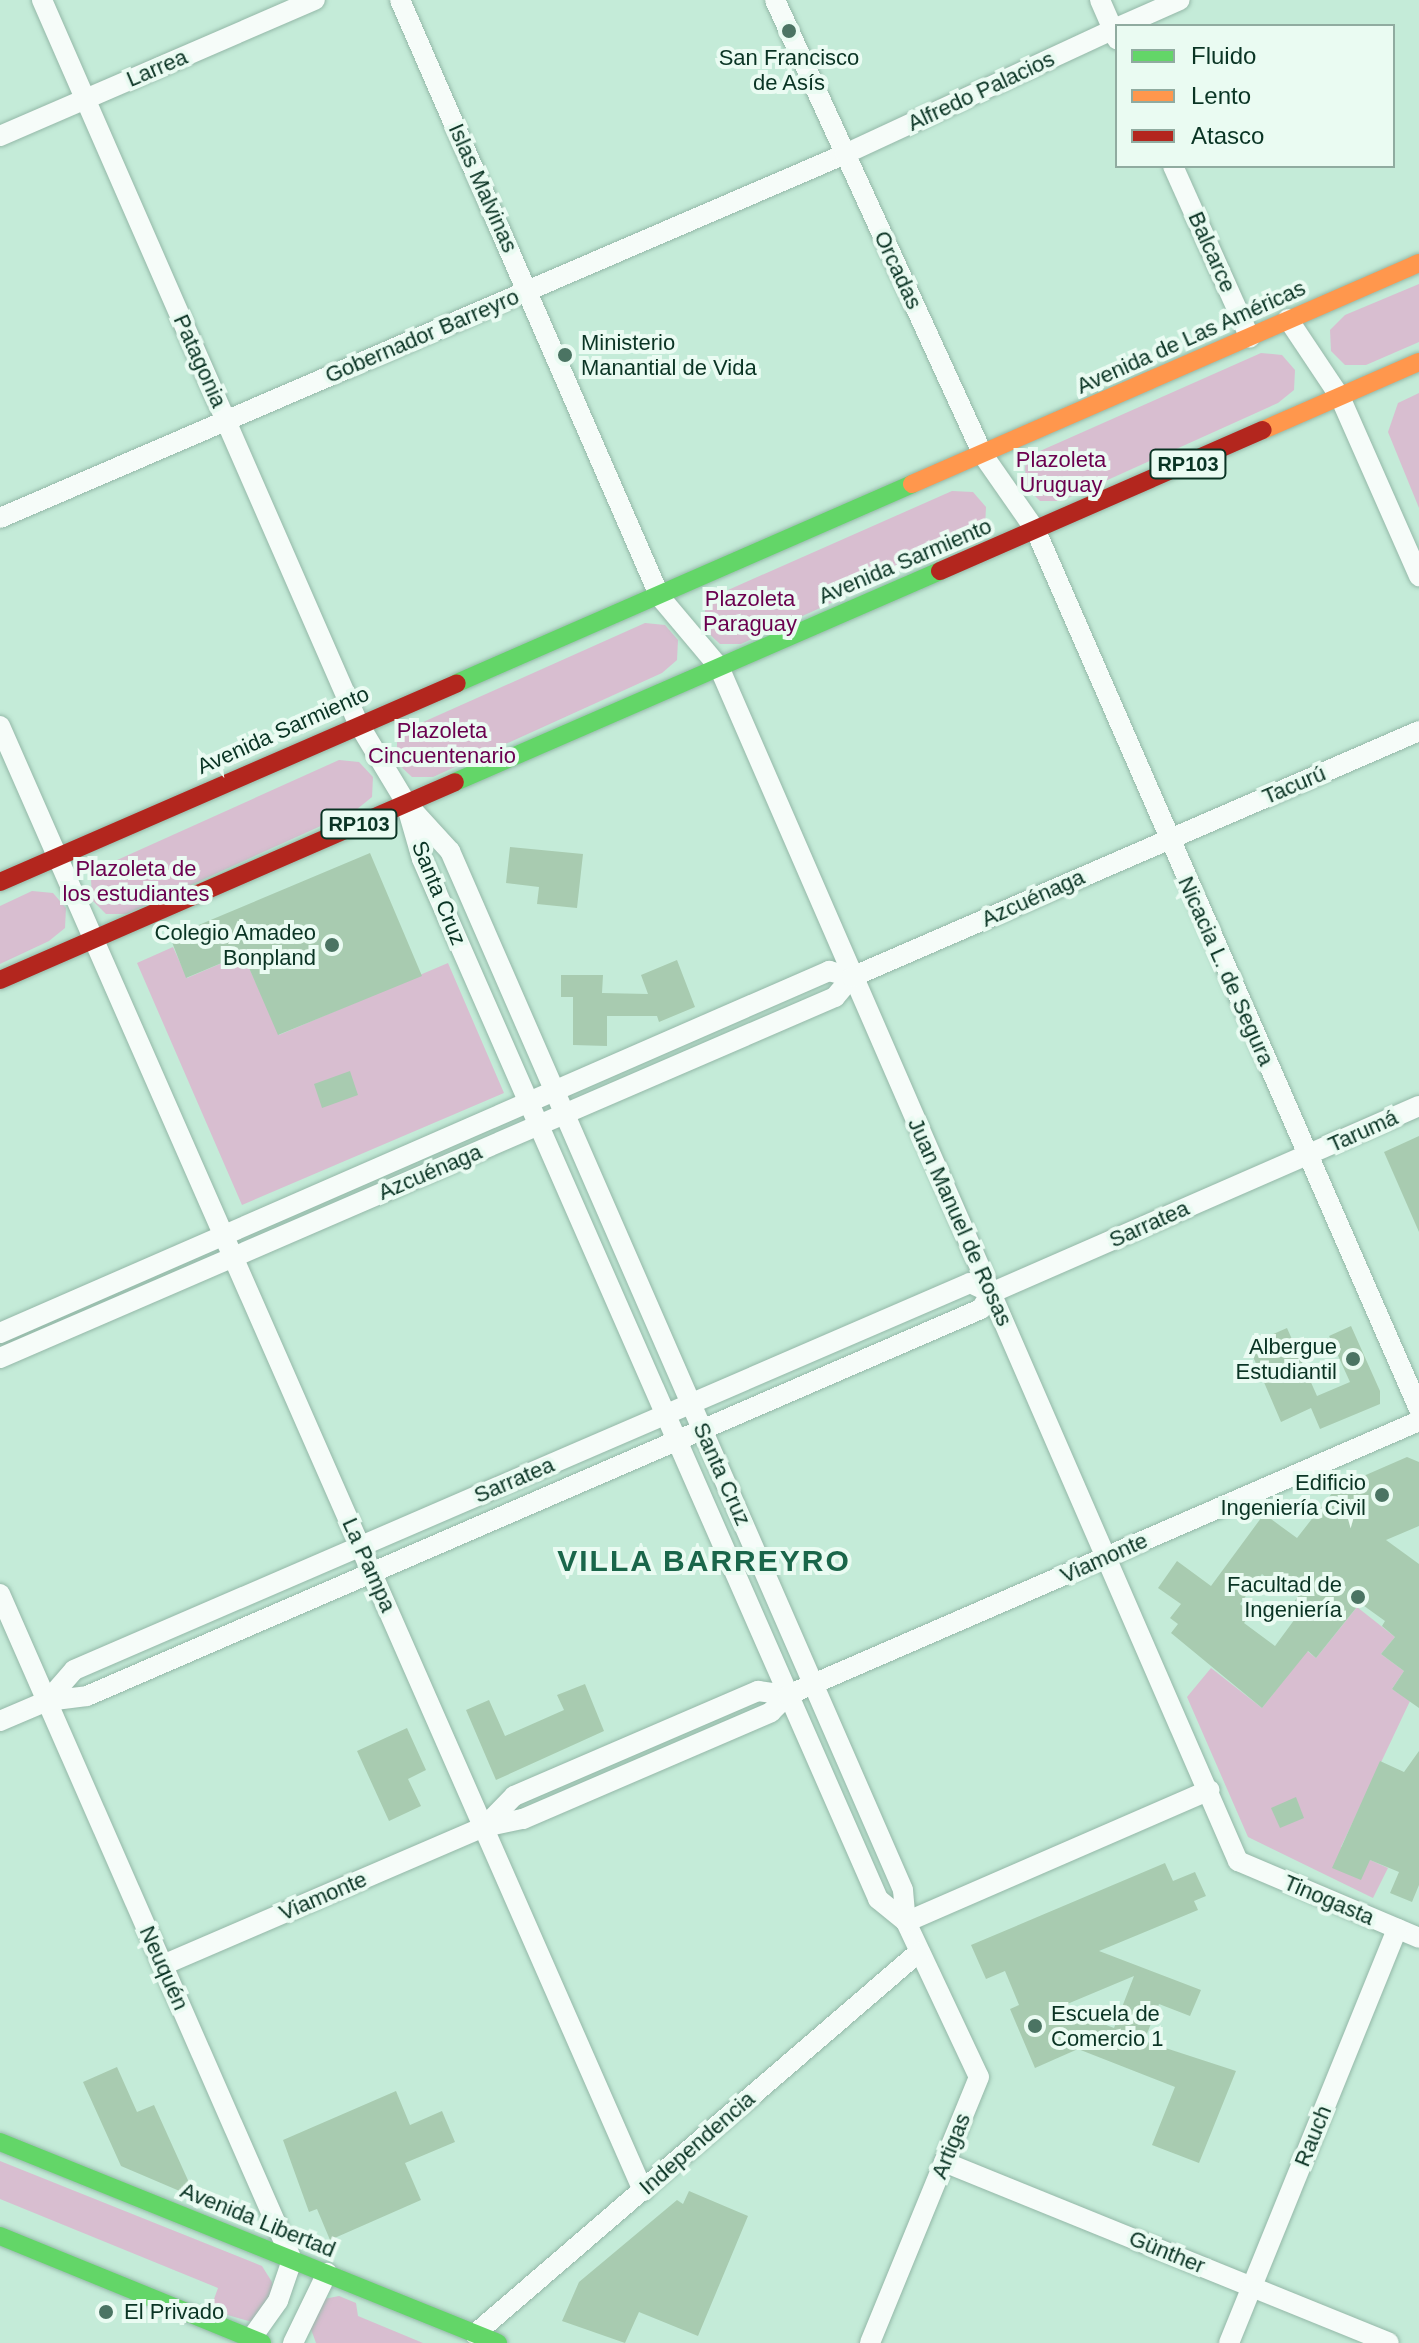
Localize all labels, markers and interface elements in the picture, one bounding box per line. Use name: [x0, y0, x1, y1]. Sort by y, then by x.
marker: San Francisco de Asís: [780, 22, 798, 40]
legend: [1115, 24, 1395, 168]
text: Fluido: [1191, 42, 1256, 69]
street label: Larrea: [123, 43, 191, 93]
place label: San Francisco de Asís: [719, 44, 859, 96]
street label: Alfredo Palacios: [903, 45, 1059, 137]
text: Lento: [1191, 82, 1251, 109]
street label: Islas Malvinas: [443, 120, 523, 256]
text: Atasco: [1191, 122, 1264, 149]
street label: Balcarce: [1183, 208, 1241, 296]
street label: Orcadas: [868, 227, 928, 313]
street label: Avenida de Las Américas: [1072, 274, 1310, 400]
street label: Gobernador Barreyro: [321, 283, 523, 389]
street label: Patagonia: [168, 310, 232, 412]
place label: Ministerio Manantial de Vida: [581, 329, 757, 380]
marker: Ministerio Manantial de Vida: [556, 346, 574, 364]
park label: Plazoleta Uruguay: [1016, 446, 1106, 498]
road number: RP103: [1148, 448, 1228, 480]
street label: Avenida Sarmiento: [814, 513, 996, 609]
park label: Plazoleta Paraguay: [703, 585, 797, 636]
street label: Avenida Sarmiento: [193, 680, 373, 780]
park label: Plazoleta Cincuentenario: [368, 717, 516, 768]
street label: Tacurú: [1258, 760, 1330, 810]
road number: RP103: [319, 808, 399, 840]
street label: Santa Cruz: [406, 837, 472, 949]
park label: Plazoleta de los estudiantes: [63, 855, 209, 906]
street label: Azcuénaga: [977, 864, 1089, 932]
street label: Nicacia L. de Segura: [1172, 872, 1280, 1070]
place label: Colegio Amadeo Bonpland: [153, 919, 316, 970]
marker: Colegio Amadeo Bonpland: [323, 936, 341, 954]
street label: Tarumá: [1324, 1104, 1402, 1158]
street label: Juan Manuel de Rosas: [902, 1114, 1018, 1330]
street label: Azcuénaga: [374, 1138, 486, 1206]
street label: Sarratea: [1105, 1195, 1193, 1253]
place label: Albergue Estudiantil: [1235, 1333, 1337, 1384]
marker: Albergue Estudiantil: [1344, 1350, 1362, 1368]
street label: Santa Cruz: [688, 1418, 756, 1530]
street label: Sarratea: [470, 1451, 558, 1509]
place label: Edificio Ingeniería Civil: [1220, 1469, 1366, 1520]
marker: Edificio Ingeniería Civil: [1373, 1486, 1391, 1504]
street label: La Pampa: [337, 1514, 401, 1616]
street label: Viamonte: [1056, 1527, 1152, 1589]
district label: VILLA BARREYRO: [557, 1543, 851, 1579]
place label: Facultad de Ingeniería: [1227, 1571, 1342, 1622]
marker: Facultad de Ingeniería: [1349, 1588, 1367, 1606]
street label: Viamonte: [275, 1866, 371, 1926]
street label: Tinogasta: [1280, 1869, 1378, 1931]
street label: Neuquén: [134, 1922, 194, 2014]
place label: Escuela de Comercio 1: [1051, 2000, 1163, 2052]
marker: Escuela de Comercio 1: [1026, 2017, 1044, 2035]
street label: Independencia: [634, 2086, 760, 2200]
street label: Rauch: [1289, 2102, 1337, 2170]
street label: Artigas: [926, 2109, 976, 2183]
street label: Avenida Libertad: [177, 2177, 339, 2263]
street label: Günther: [1125, 2225, 1209, 2279]
place label: El Privado: [124, 2299, 224, 2325]
marker: El Privado: [95, 2301, 117, 2323]

